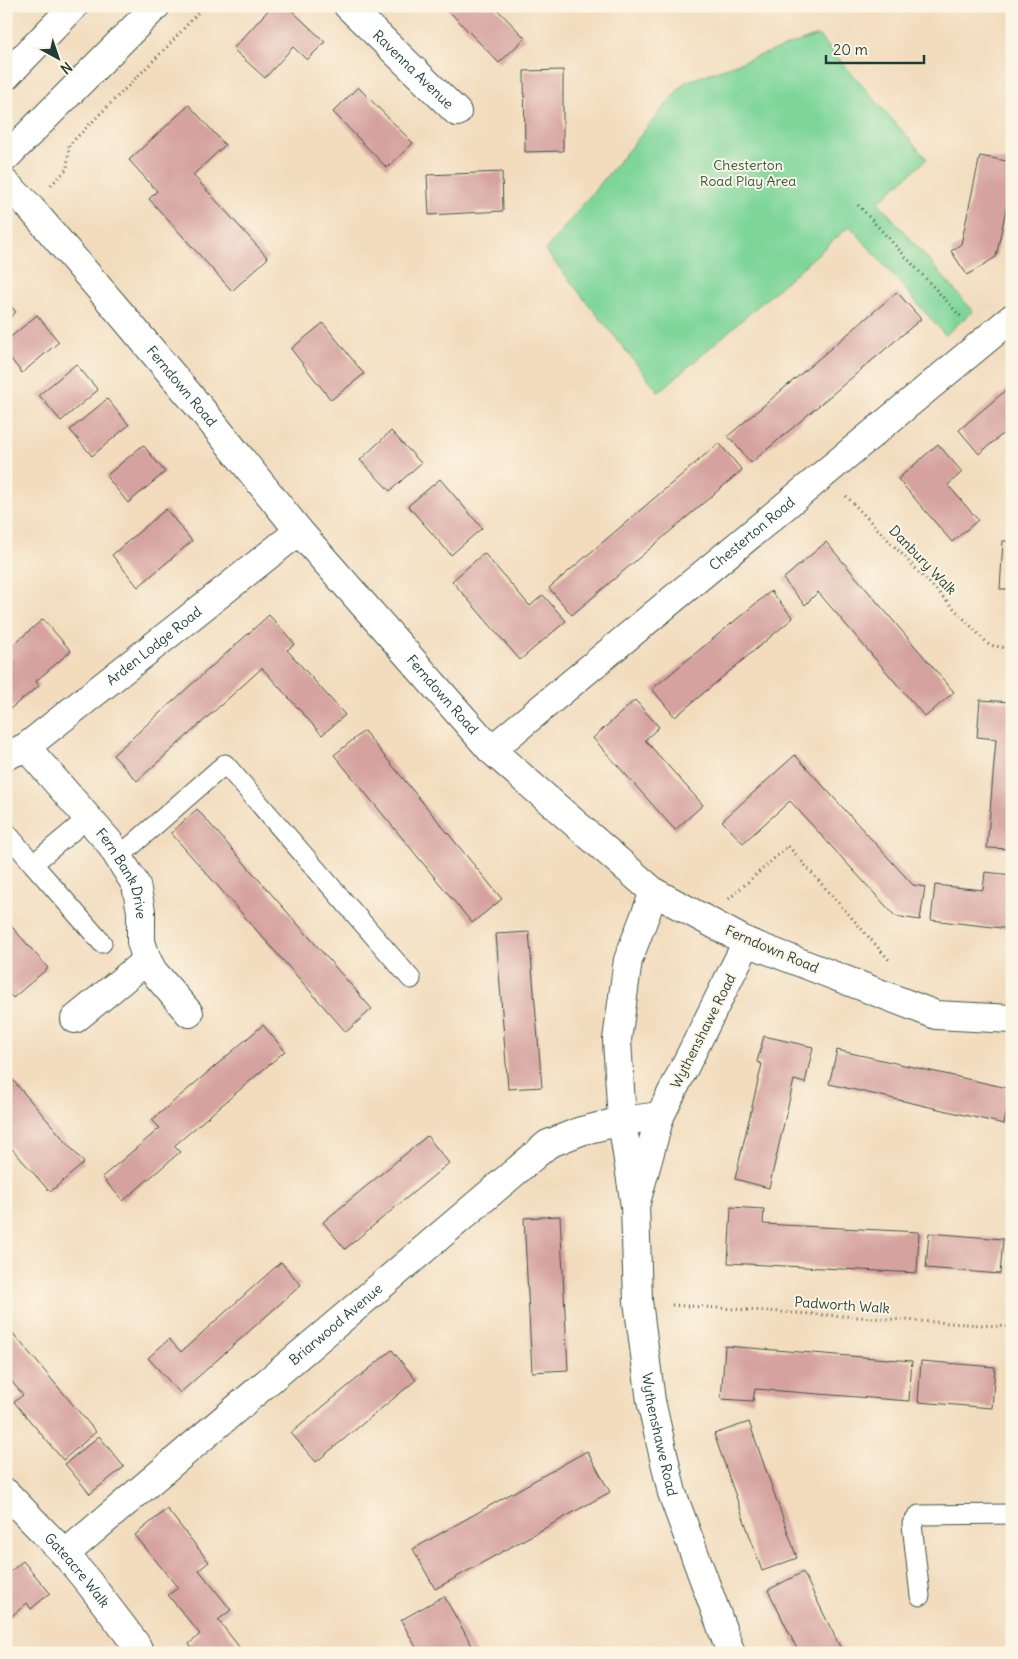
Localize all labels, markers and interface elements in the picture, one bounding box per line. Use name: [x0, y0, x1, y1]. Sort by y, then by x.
street label: Ravenna Avenue: [369, 26, 457, 113]
north arrow: [32, 32, 82, 82]
scale bar: [826, 32, 923, 64]
text: 20 m: [833, 40, 868, 59]
text: N: [57, 58, 76, 78]
park label: Chesterton Road Play Area: [700, 156, 796, 190]
street label: Ferndown Road: [143, 342, 221, 430]
street label: Chesterton Road: [705, 493, 798, 574]
street label: Danbury Walk: [885, 522, 961, 598]
street label: Arden Lodge Road: [102, 603, 205, 689]
street label: Ferndown Road: [403, 651, 482, 738]
street label: Fern Bank Drive: [92, 824, 150, 919]
street label: Ferndown Road: [723, 921, 821, 977]
street label: Wythenshawe Road: [666, 971, 740, 1091]
street label: Briarwood Avenue: [285, 1280, 386, 1369]
street label: Padworth Walk: [794, 1293, 890, 1317]
street label: Wythenshawe Road: [638, 1371, 681, 1498]
street label: Gateacre Walk: [41, 1529, 114, 1611]

